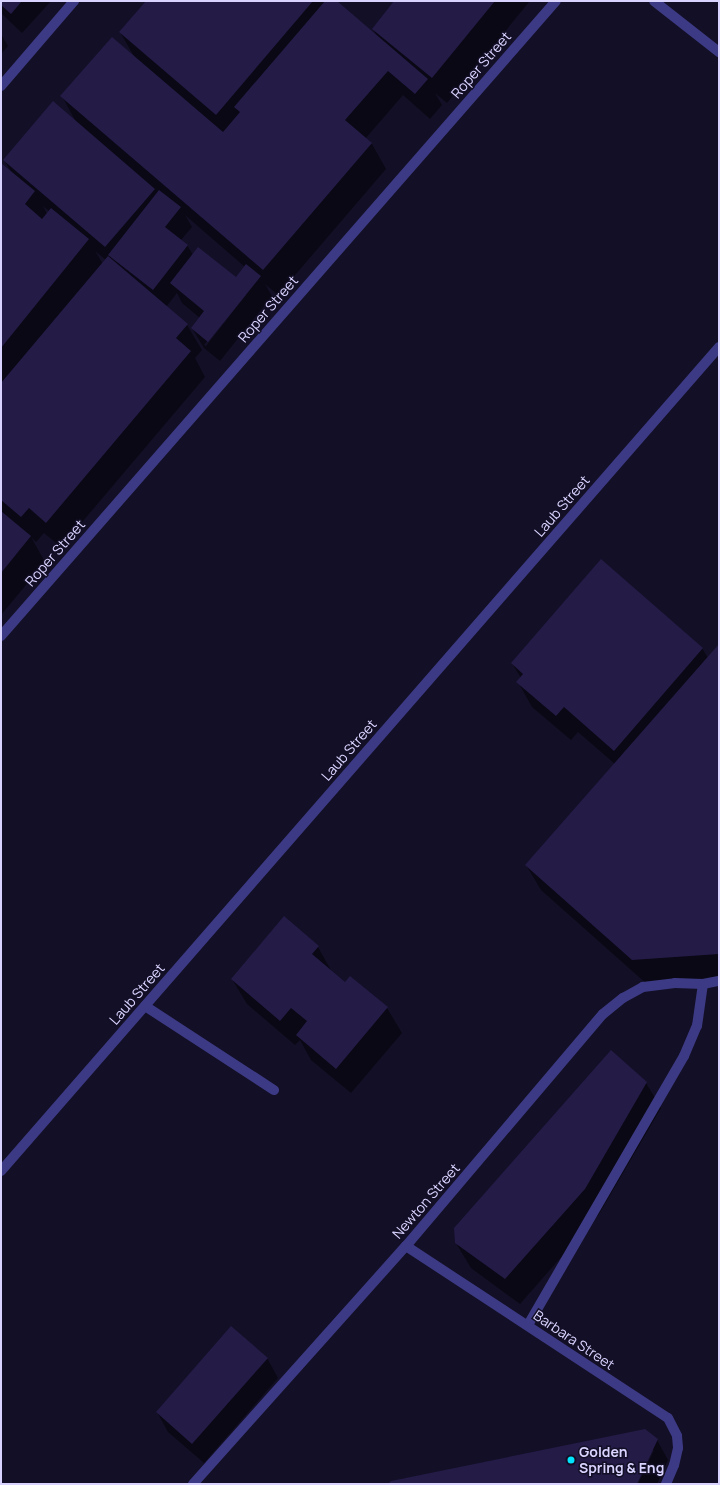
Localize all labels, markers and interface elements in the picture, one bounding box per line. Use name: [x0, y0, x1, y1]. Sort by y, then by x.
street label: Roper Street: [448, 28, 514, 102]
street label: Roper Street: [235, 272, 301, 346]
street label: Laub Street: [531, 472, 593, 540]
street label: Roper Street: [22, 516, 88, 590]
street label: Laub Street: [318, 716, 380, 784]
street label: Laub Street: [106, 960, 168, 1028]
street label: Newton Street: [389, 1160, 463, 1242]
street label: Barbara Street: [530, 1307, 618, 1373]
place label: Golden Spring & Eng: [579, 1444, 664, 1476]
marker: Golden Spring & Eng: [566, 1455, 576, 1465]

